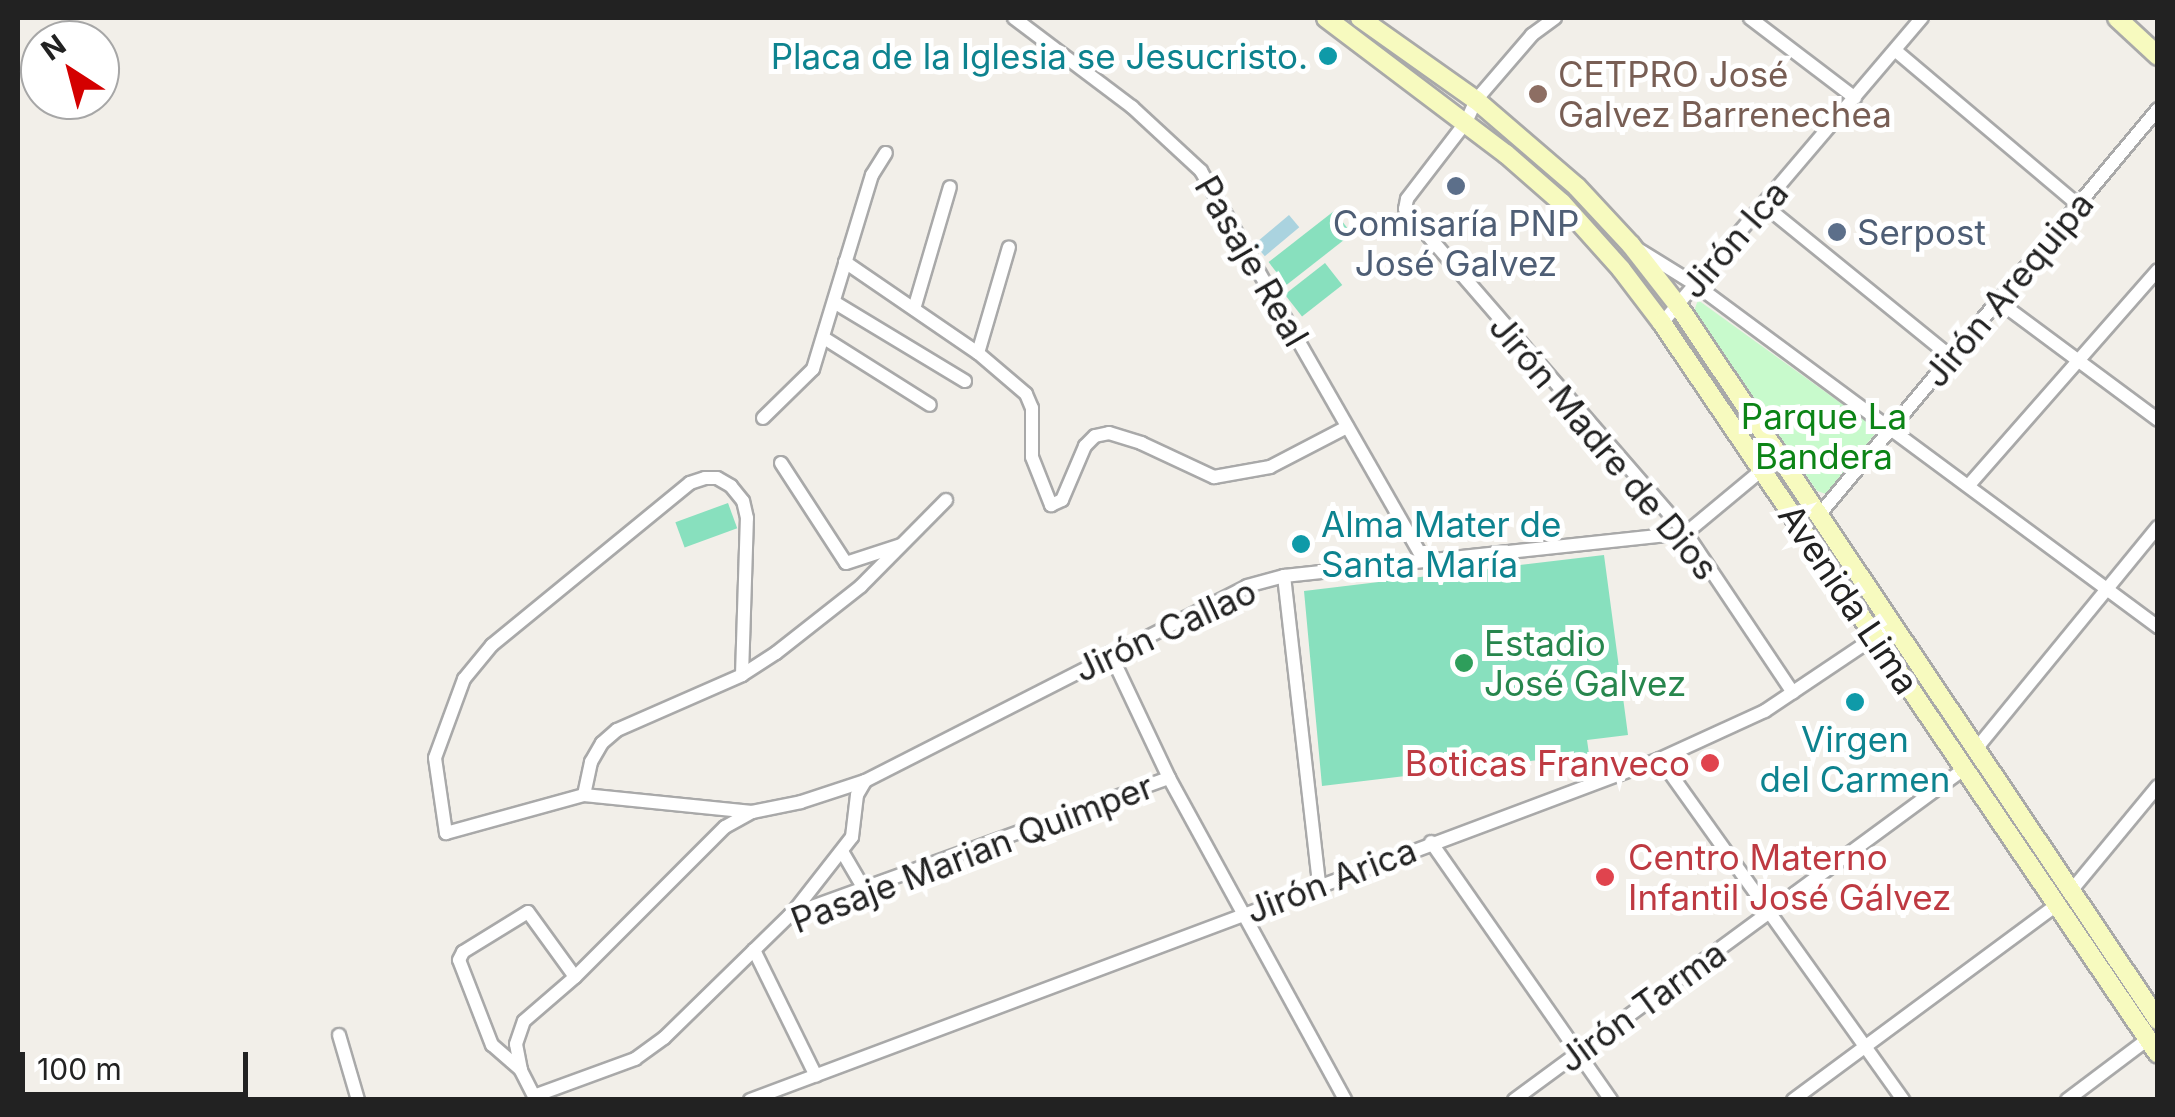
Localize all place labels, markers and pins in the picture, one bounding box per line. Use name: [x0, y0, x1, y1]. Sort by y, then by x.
place label: Placa de la Iglesia se Jesucristo.: [771, 35, 1308, 77]
marker: Placa de la Iglesia se Jesucristo.: [1317, 45, 1339, 67]
place label: CETPRO José Galvez Barrenechea: [1558, 53, 1892, 135]
marker: CETPRO José Galvez Barrenechea: [1527, 83, 1549, 105]
marker: Comisaría PNP José Galvez: [1445, 175, 1467, 197]
place label: Comisaría PNP José Galvez: [1333, 202, 1579, 284]
place label: Serpost: [1857, 211, 1986, 253]
marker: Serpost: [1826, 221, 1848, 243]
place label: Alma Mater de Santa María: [1321, 503, 1561, 585]
marker: Alma Mater de Santa María: [1290, 533, 1312, 555]
place label: Estadio José Galvez: [1484, 622, 1686, 704]
marker: Estadio José Galvez: [1453, 652, 1475, 674]
marker: Virgen del Carmen: [1844, 691, 1866, 713]
place label: Virgen del Carmen: [1760, 718, 1950, 800]
place label: Boticas Franveco: [1405, 742, 1690, 784]
marker: Boticas Franveco: [1699, 752, 1721, 774]
place label: Centro Materno Infantil José Gálvez: [1628, 836, 1951, 918]
marker: Centro Materno Infantil José Gálvez: [1592, 864, 1618, 890]

